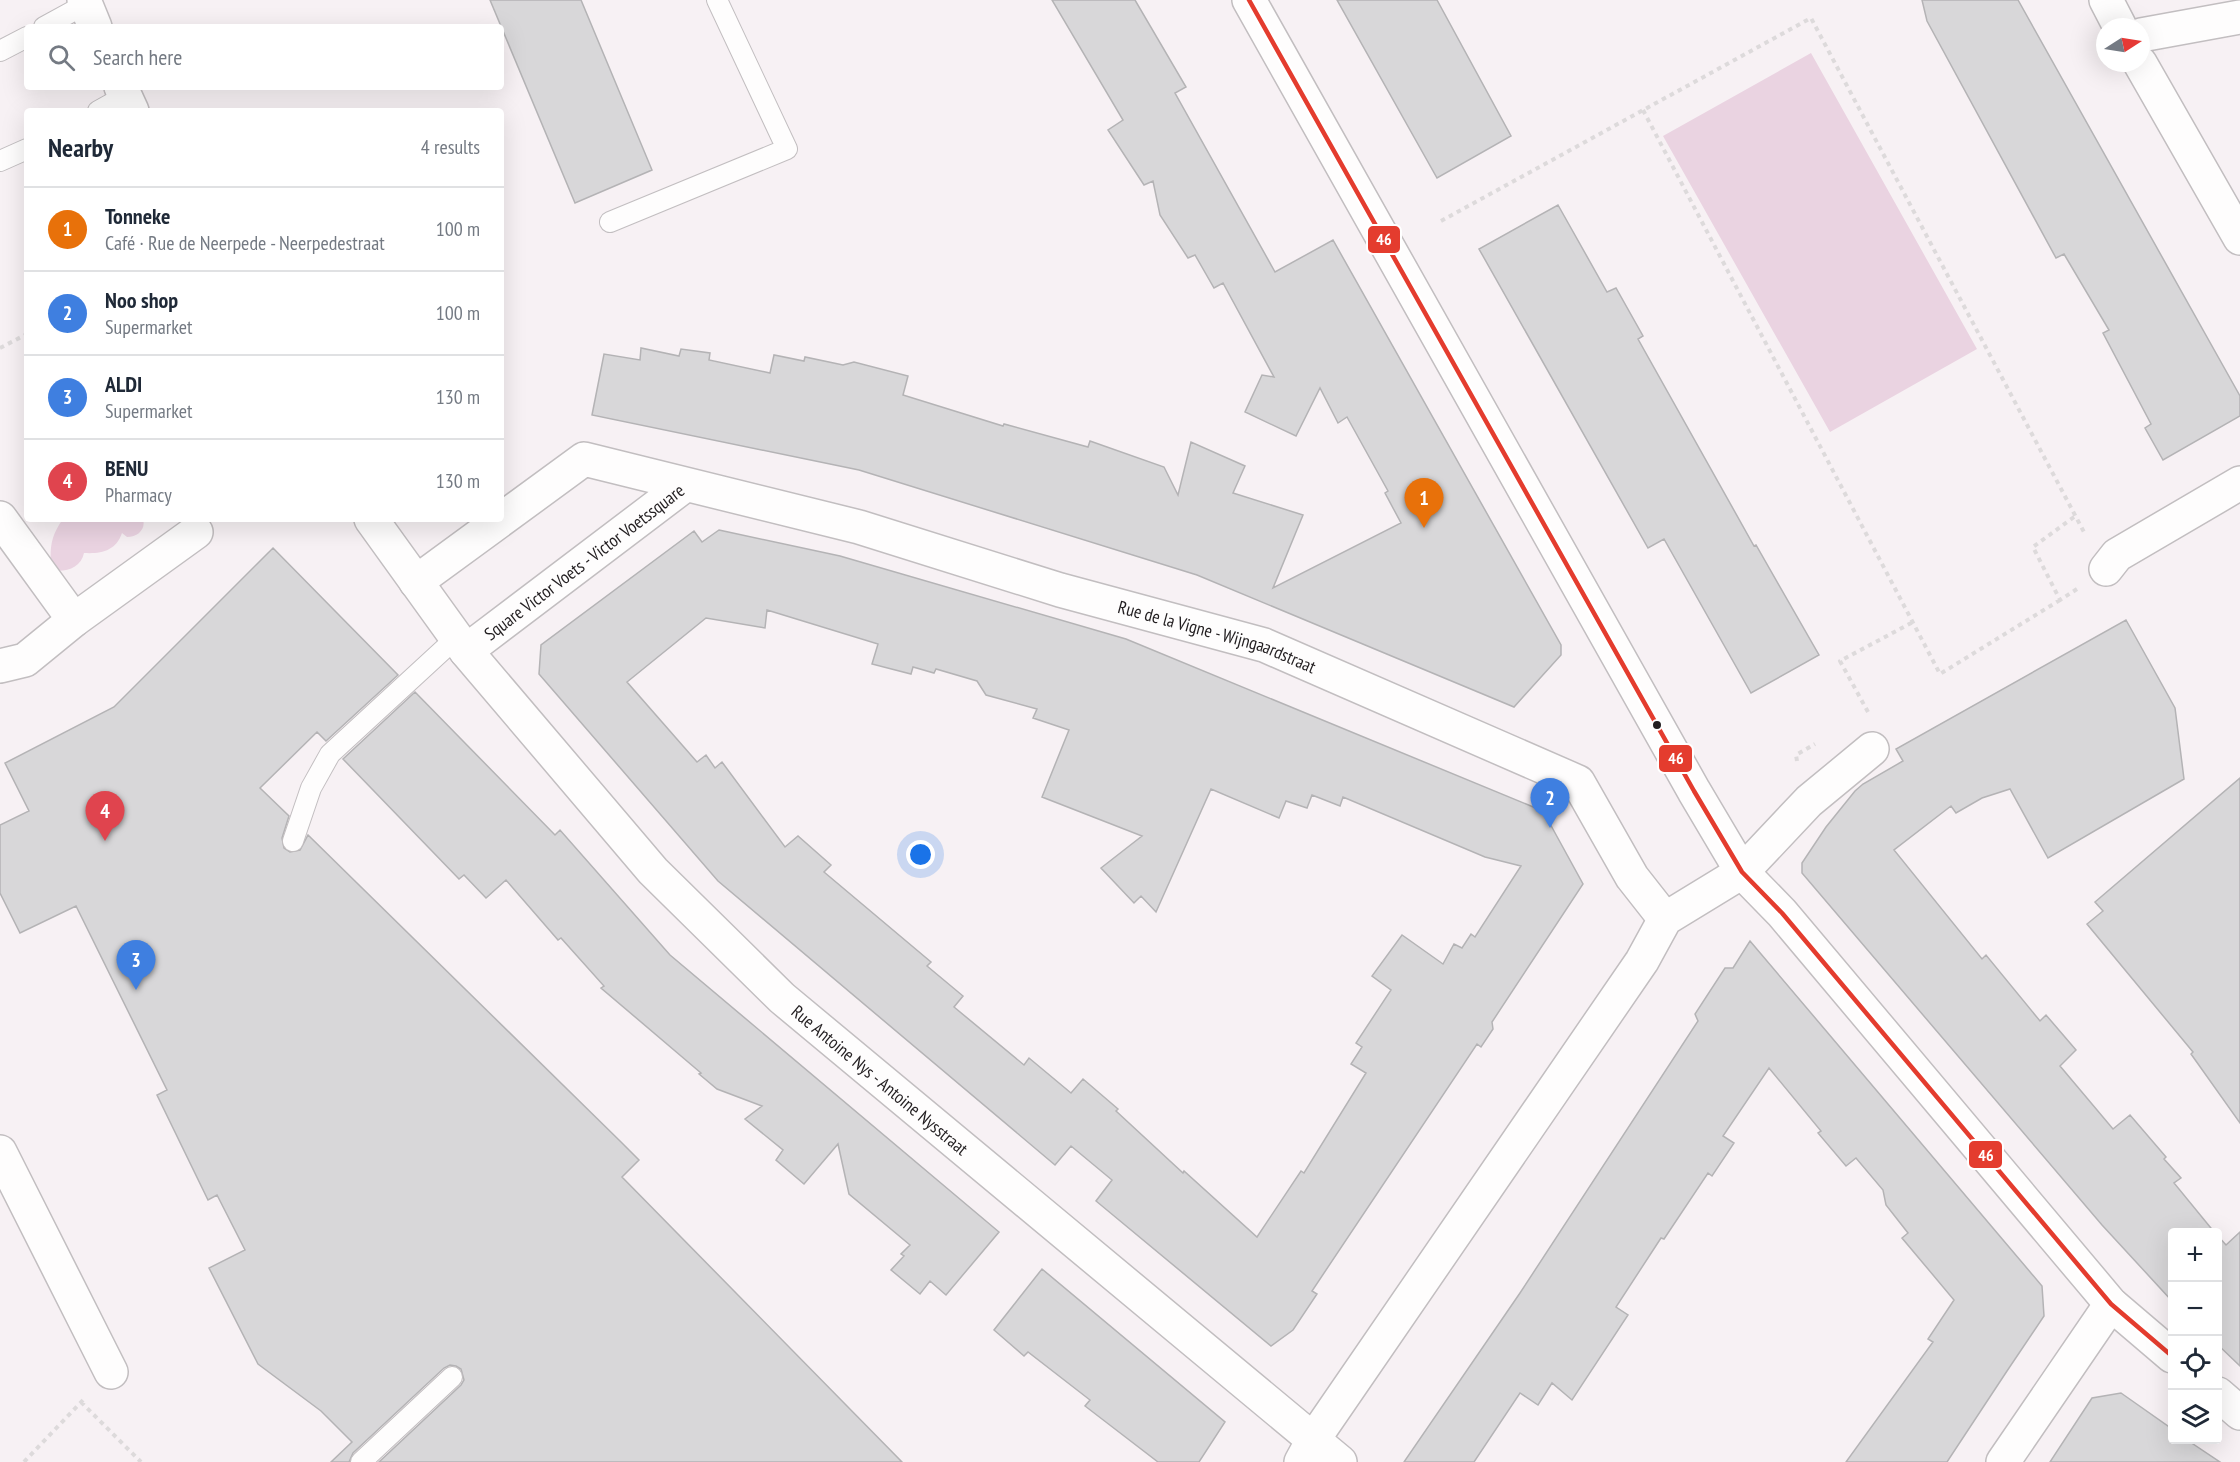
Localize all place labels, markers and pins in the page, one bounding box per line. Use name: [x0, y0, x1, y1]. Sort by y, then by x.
pin: 1: [1404, 478, 1444, 528]
unlabelled marker: [1651, 719, 1663, 731]
pin: 2: [1530, 778, 1570, 828]
pin: 4: [86, 792, 124, 841]
pin: 3: [116, 940, 156, 990]

